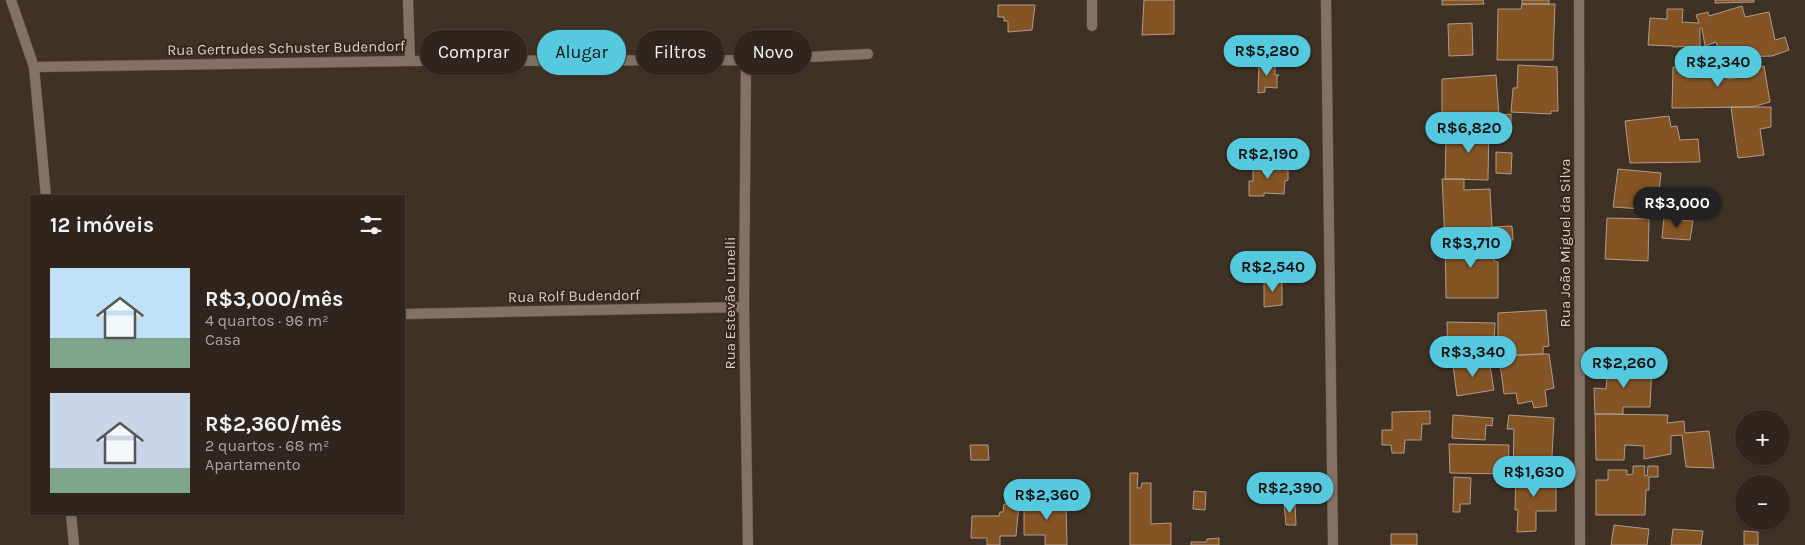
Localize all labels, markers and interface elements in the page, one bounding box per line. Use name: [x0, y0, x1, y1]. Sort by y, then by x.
chip: Comprar: [420, 30, 527, 75]
chip: Alugar: [537, 30, 626, 75]
chip: Filtros: [636, 30, 724, 75]
chip: Novo: [734, 30, 811, 75]
pin: R$5,280: [1221, 34, 1313, 77]
street label: Rua Gertrudes Schuster Budendorf: [167, 37, 406, 59]
text: R$5,280: [1235, 41, 1299, 60]
pin: R$2,340: [1672, 46, 1764, 88]
text: R$2,340: [1686, 52, 1750, 71]
pin: R$6,820: [1423, 112, 1515, 154]
text: R$6,820: [1436, 118, 1502, 137]
pin: R$2,190: [1222, 138, 1314, 180]
text: R$2,190: [1238, 144, 1298, 163]
street label: Rua João Miguel da Silva: [1556, 159, 1574, 327]
pin: R$3,000: [1631, 186, 1723, 229]
text: R$3,000: [1644, 193, 1710, 212]
icon: filters: [357, 211, 385, 239]
text: 12 imóveis: [50, 213, 154, 237]
pin: R$3,710: [1425, 226, 1517, 269]
text: R$3,710: [1441, 233, 1501, 252]
street label: Rua Estevão Lunelli: [721, 236, 739, 370]
pin: R$2,540: [1227, 250, 1319, 293]
text: R$2,540: [1241, 257, 1305, 276]
street label: Rua Rolf Budendorf: [508, 286, 641, 306]
text: R$3,000/mês: [205, 287, 343, 311]
icon: home: [90, 288, 150, 348]
text: 4 quartos · 96 m²: [205, 311, 329, 330]
text: Casa: [205, 330, 241, 349]
pin: R$3,340: [1427, 336, 1519, 378]
text: R$3,340: [1441, 342, 1505, 361]
pin: R$2,260: [1578, 346, 1670, 389]
text: R$2,260: [1592, 353, 1656, 372]
map controls: [1735, 410, 1790, 530]
button: +: [1735, 410, 1790, 465]
text: R$2,360/mês: [205, 412, 342, 436]
icon: home: [90, 413, 150, 473]
text: 2 quartos · 68 m²: [205, 436, 330, 455]
text: Apartamento: [205, 455, 301, 474]
pin: R$1,630: [1488, 456, 1580, 498]
text: R$1,630: [1504, 462, 1564, 481]
pin: R$2,390: [1244, 472, 1336, 514]
button: −: [1735, 475, 1790, 530]
pin: R$2,360: [1001, 478, 1093, 521]
text: R$2,390: [1258, 478, 1322, 497]
text: R$2,360: [1015, 485, 1079, 504]

